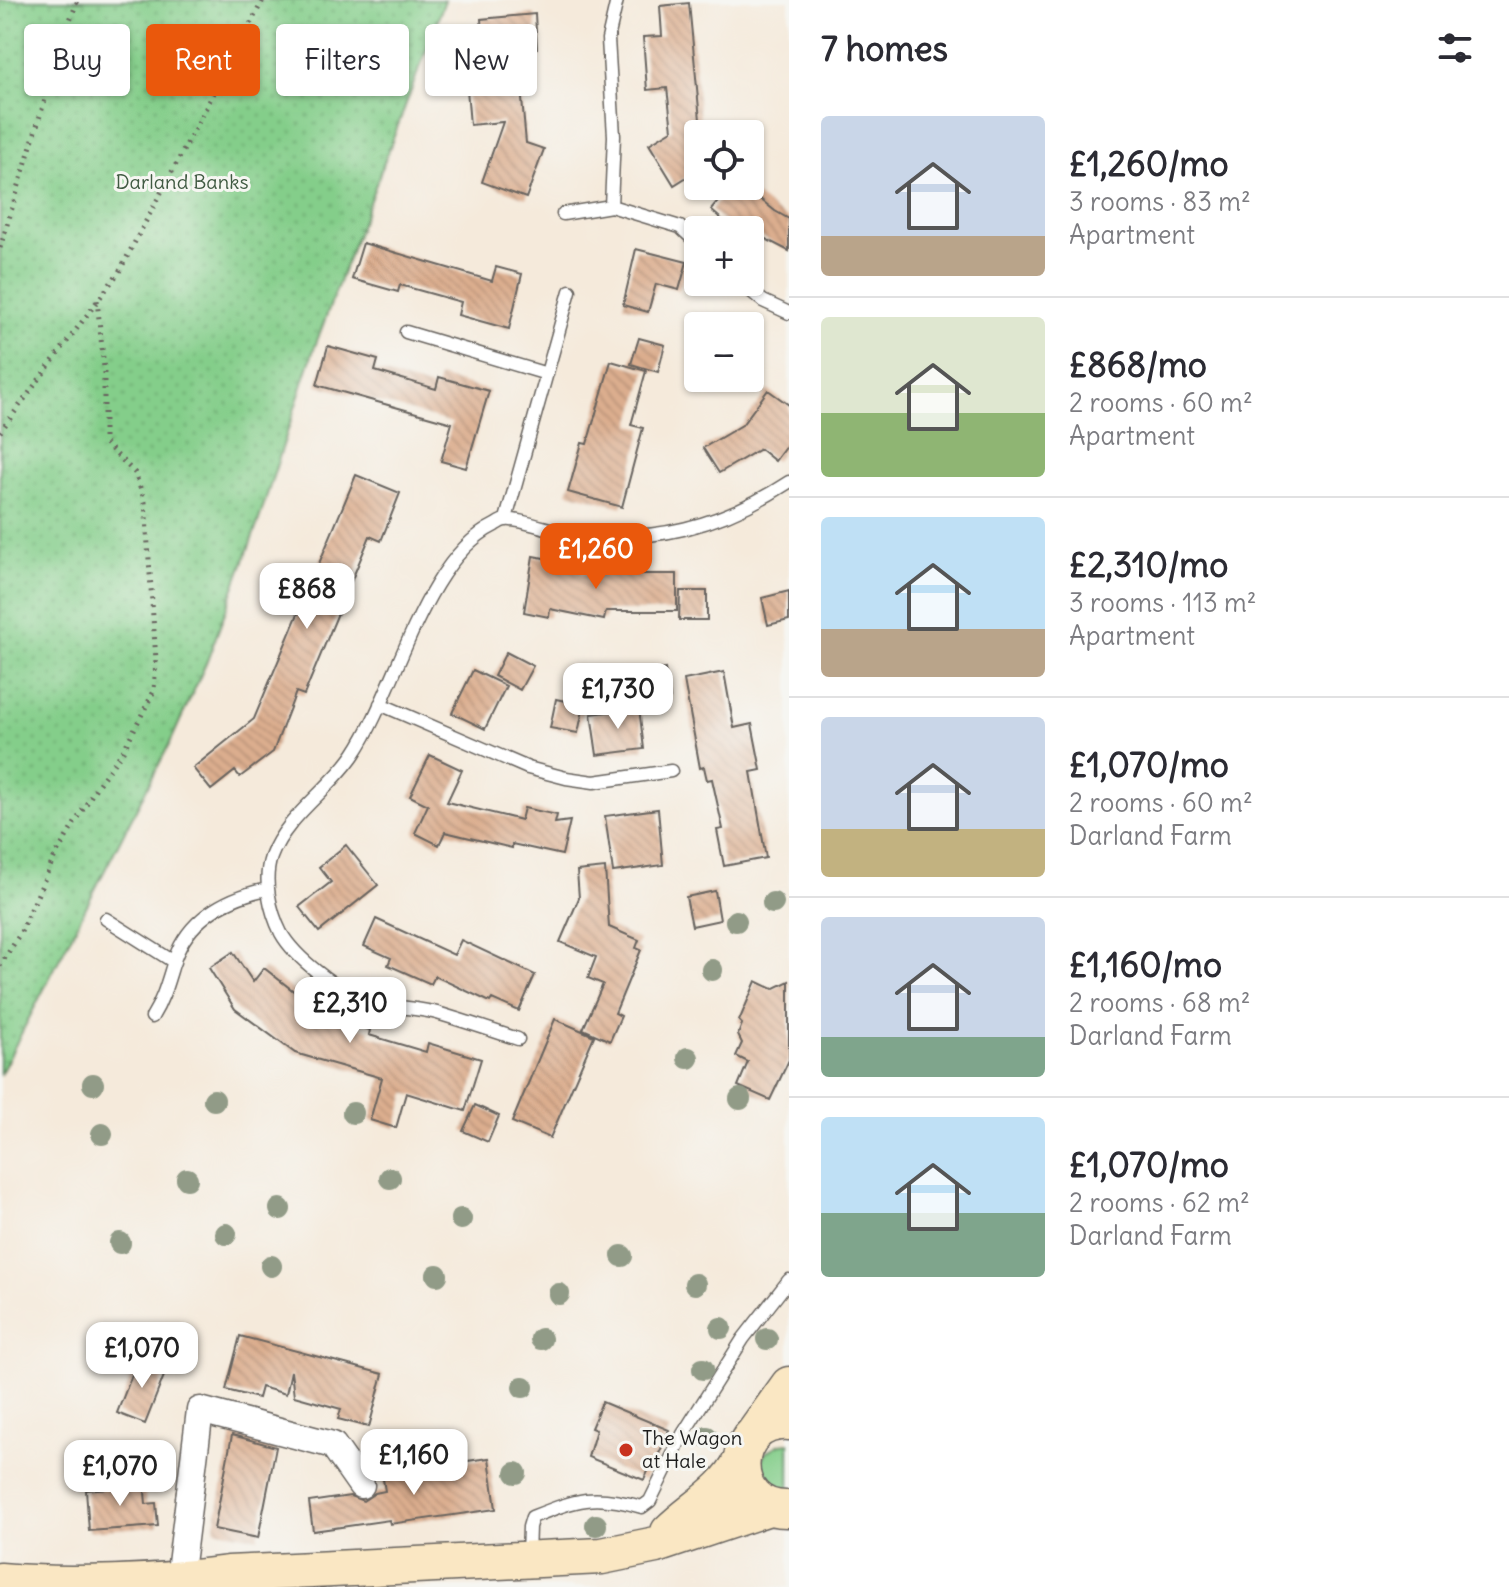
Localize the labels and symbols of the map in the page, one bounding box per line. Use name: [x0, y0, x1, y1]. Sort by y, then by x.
park label: Darland Banks: [115, 169, 249, 194]
pin: £1,260: [531, 523, 661, 591]
pin: £868: [260, 563, 354, 631]
pin: £1,730: [553, 663, 683, 731]
pin: £2,310: [285, 977, 415, 1045]
pin: £1,070: [77, 1322, 207, 1390]
place label: The Wagon at Hale: [642, 1425, 742, 1473]
pin: £1,160: [349, 1429, 479, 1497]
pin: £1,070: [55, 1440, 185, 1508]
marker: The Wagon at Hale: [617, 1441, 635, 1459]

